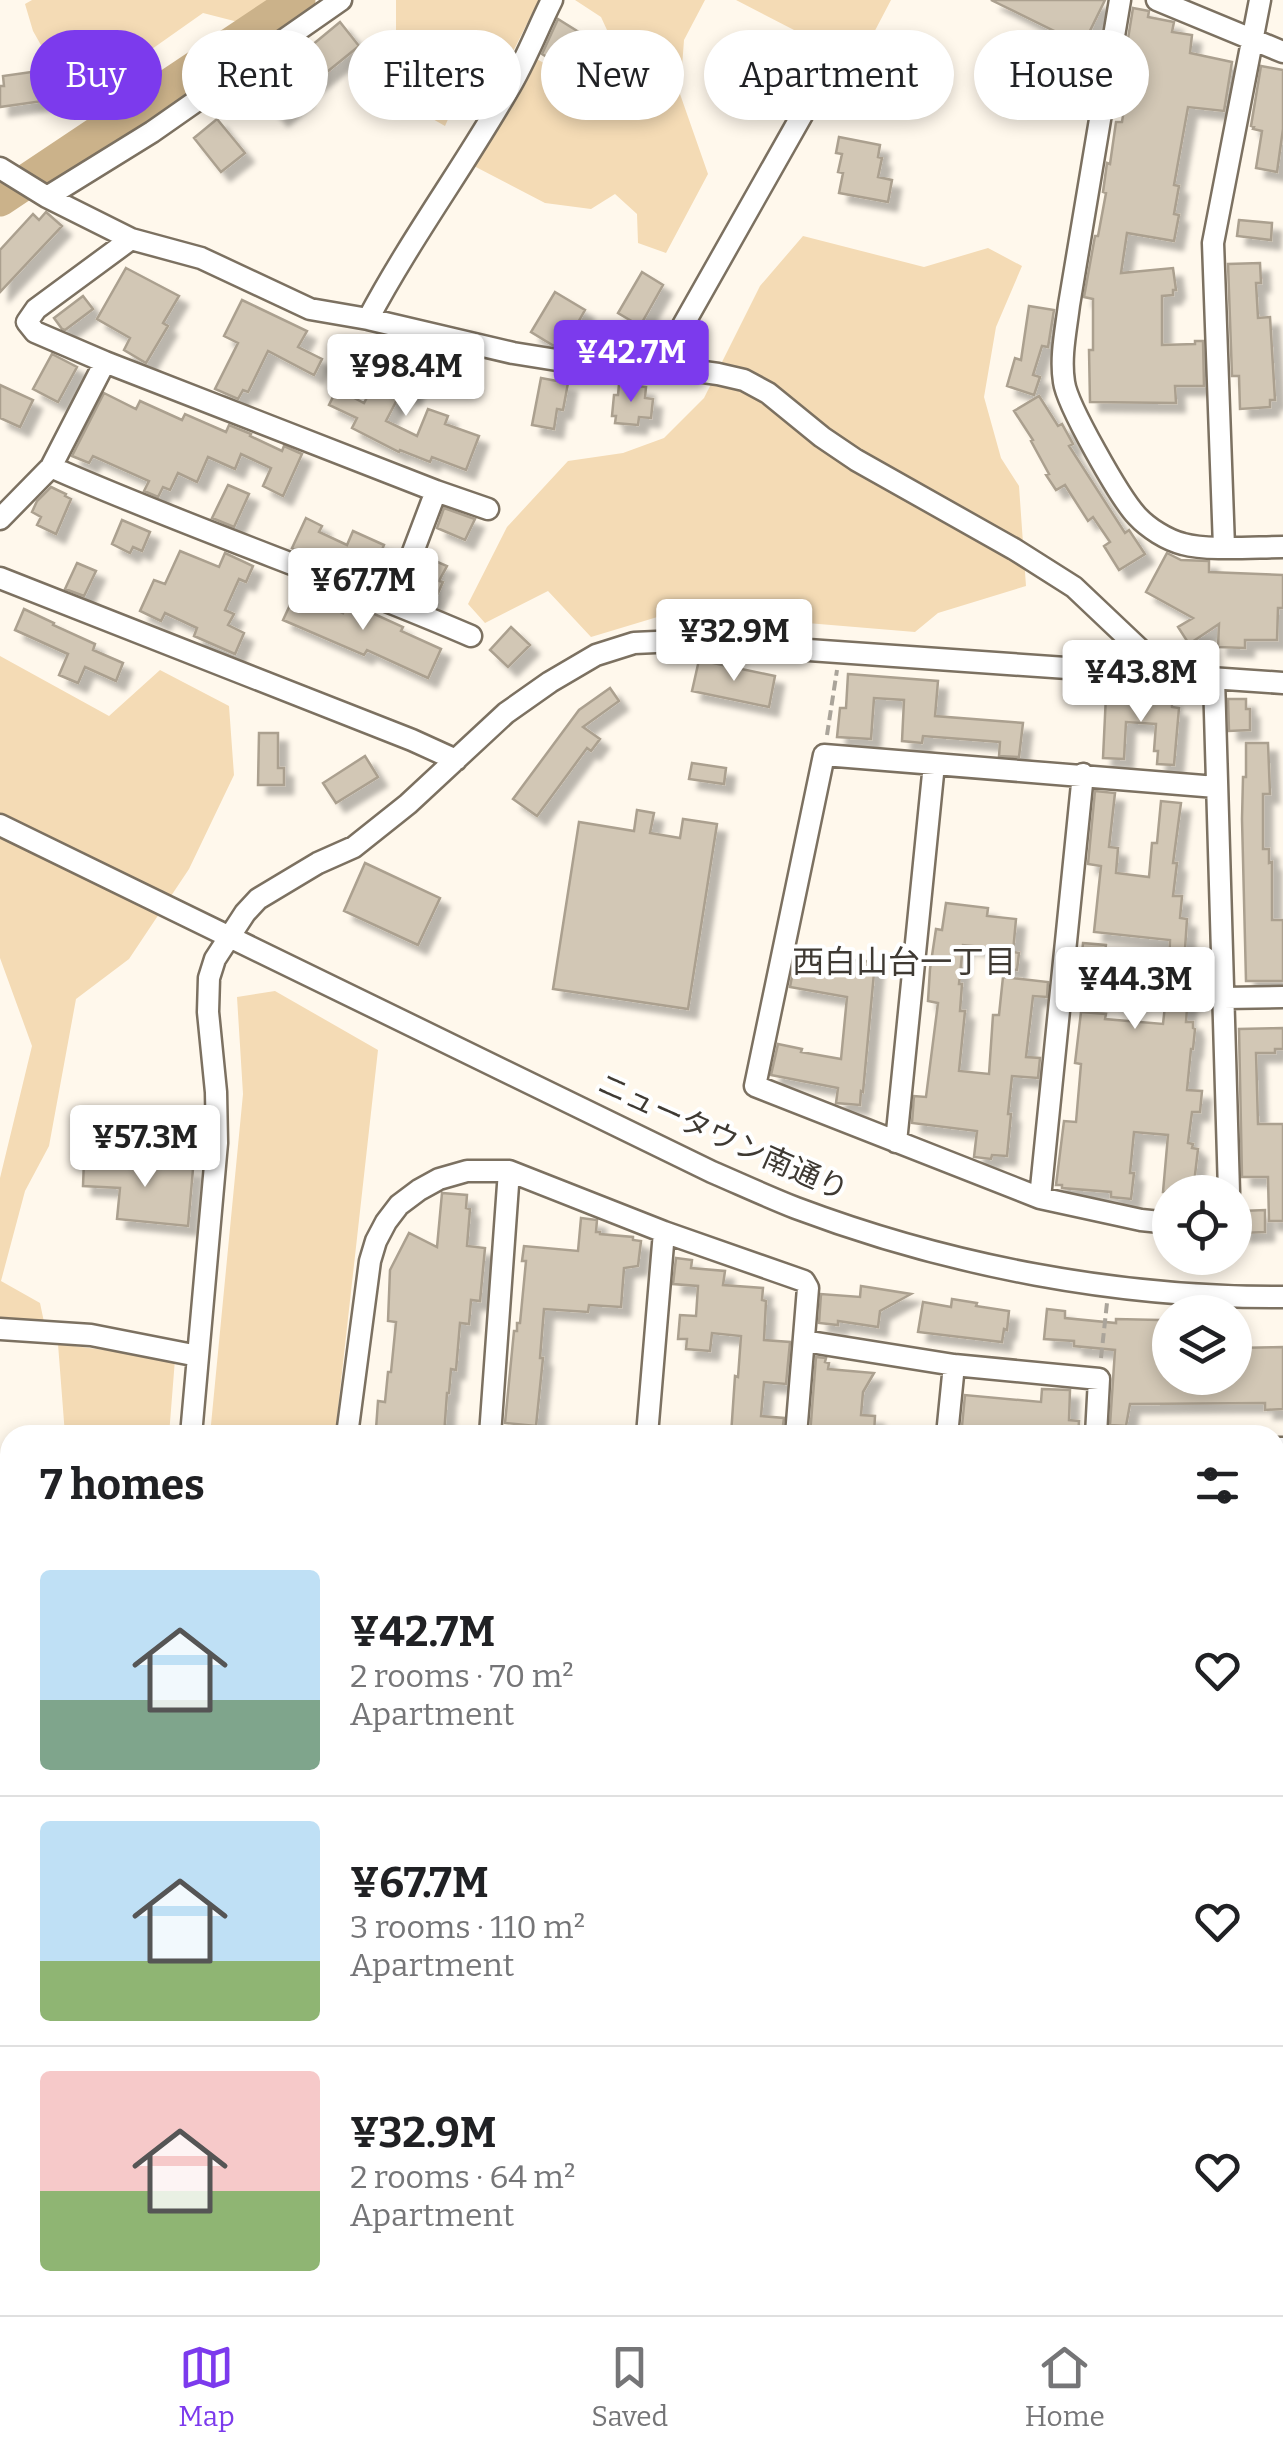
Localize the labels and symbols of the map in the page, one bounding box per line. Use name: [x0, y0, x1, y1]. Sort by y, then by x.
pin: ¥42.7M: [550, 320, 712, 405]
pin: ¥98.4M: [325, 334, 487, 419]
pin: ¥67.7M: [282, 548, 444, 633]
pin: ¥32.9M: [653, 599, 815, 684]
pin: ¥43.8M: [1060, 640, 1222, 725]
district label: 西白山台一丁目: [792, 943, 1016, 981]
pin: ¥44.3M: [1054, 947, 1216, 1032]
street label: ニュータウン南通り: [592, 1066, 854, 1208]
pin: ¥57.3M: [64, 1105, 226, 1190]

